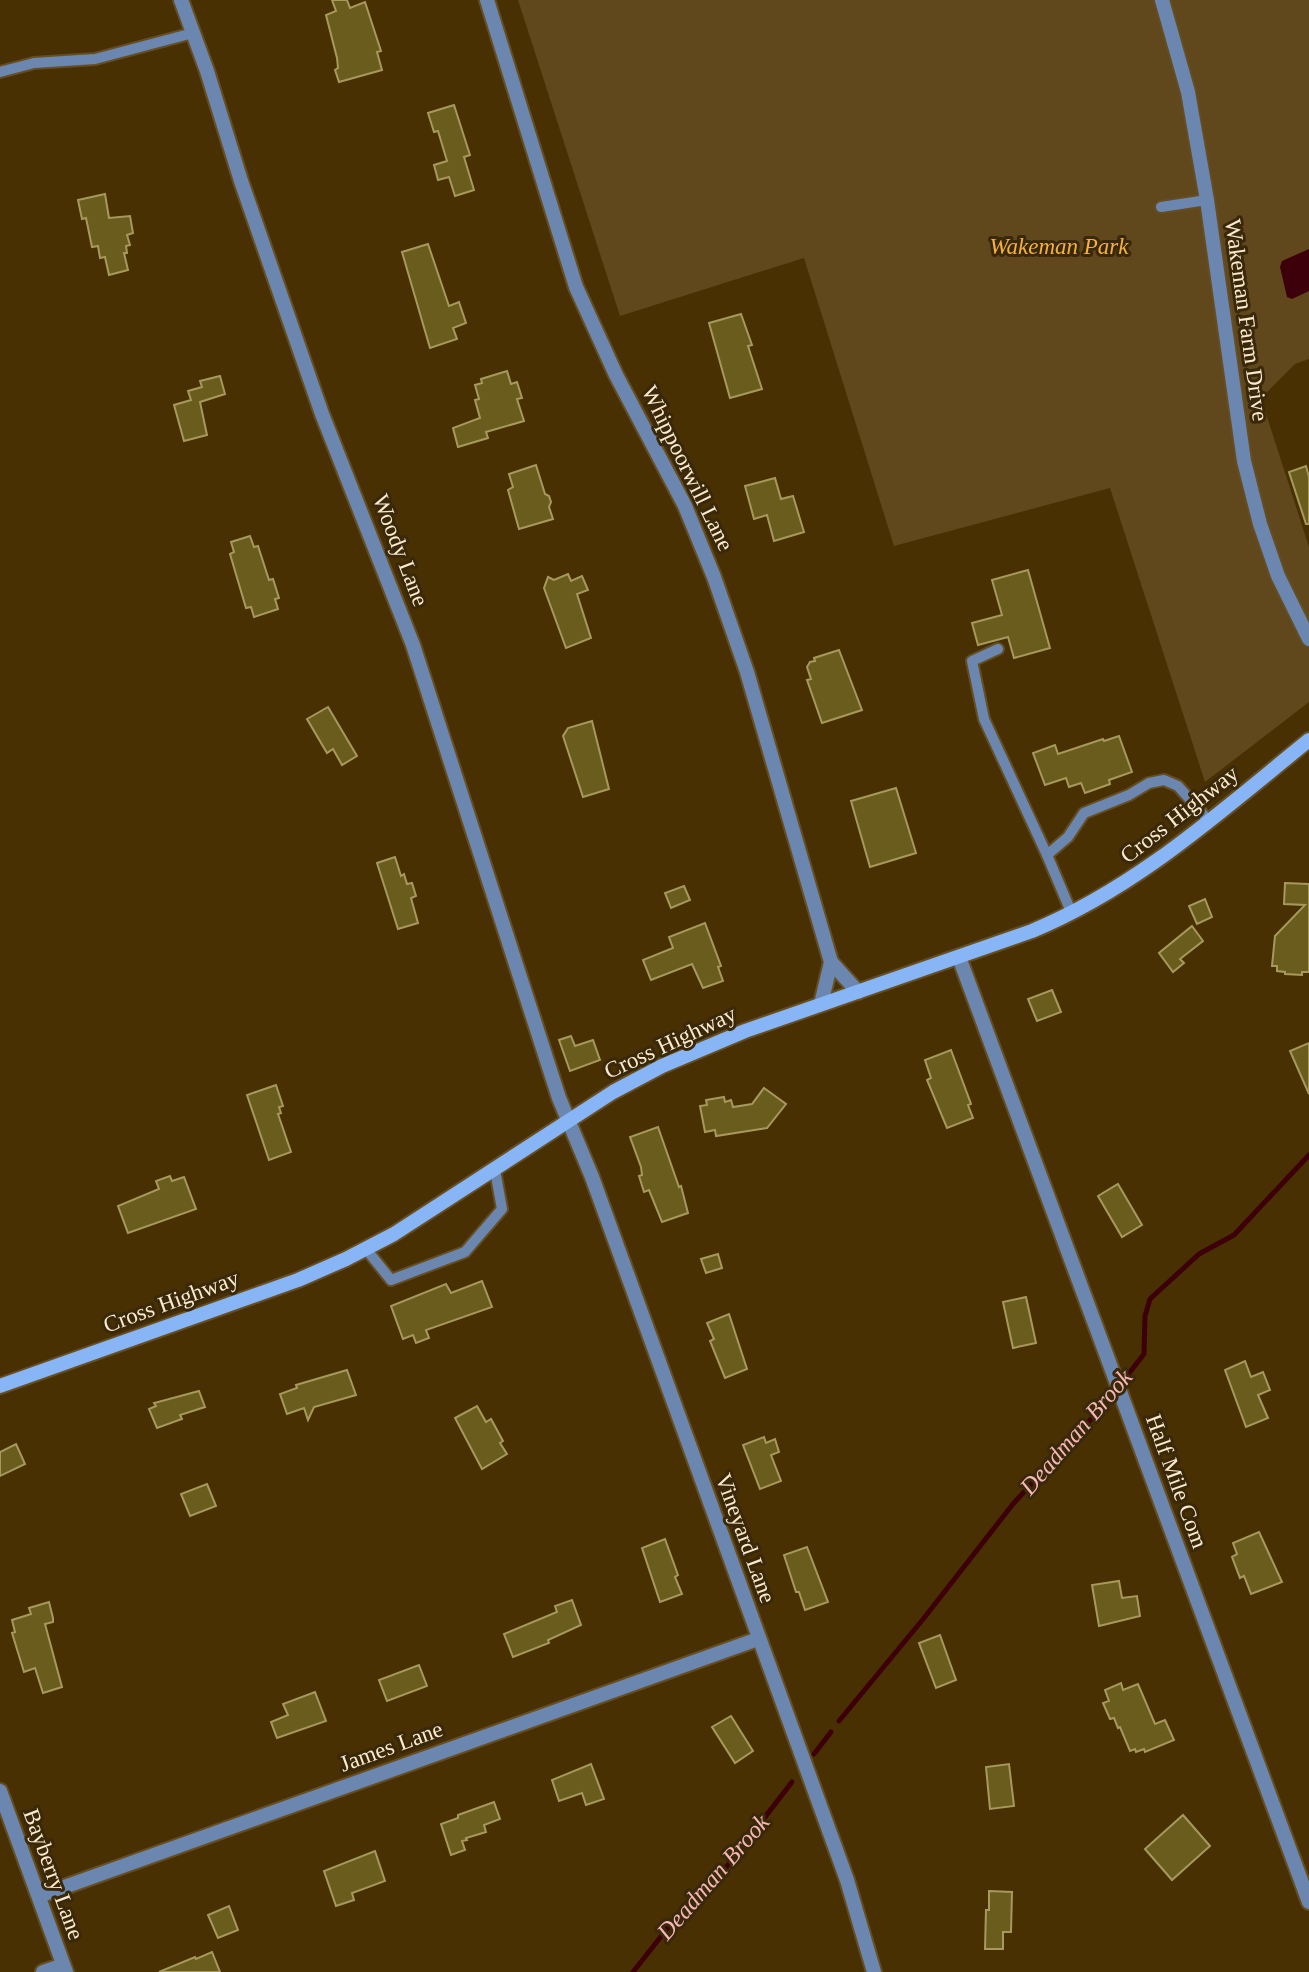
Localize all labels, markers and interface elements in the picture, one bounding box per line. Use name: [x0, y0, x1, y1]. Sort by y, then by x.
street label: Wakeman Farm Drive: [1220, 217, 1273, 423]
park label: Wakeman Park: [989, 234, 1129, 259]
street label: Whippoorwill Lane: [637, 382, 738, 555]
street label: Woody Lane: [368, 491, 433, 610]
street label: Cross Highway: [1115, 760, 1244, 868]
street label: Cross Highway: [600, 1001, 741, 1084]
street label: Cross Highway: [100, 1265, 243, 1338]
water label: Deadman Brook: [1014, 1364, 1138, 1501]
street label: Half Mile Com: [1141, 1411, 1212, 1552]
street label: Vineyard Lane: [711, 1470, 781, 1606]
street label: James Lane: [336, 1716, 446, 1777]
street label: Bayberry Lane: [18, 1805, 89, 1943]
water label: Deadman Brook: [651, 1809, 775, 1946]

